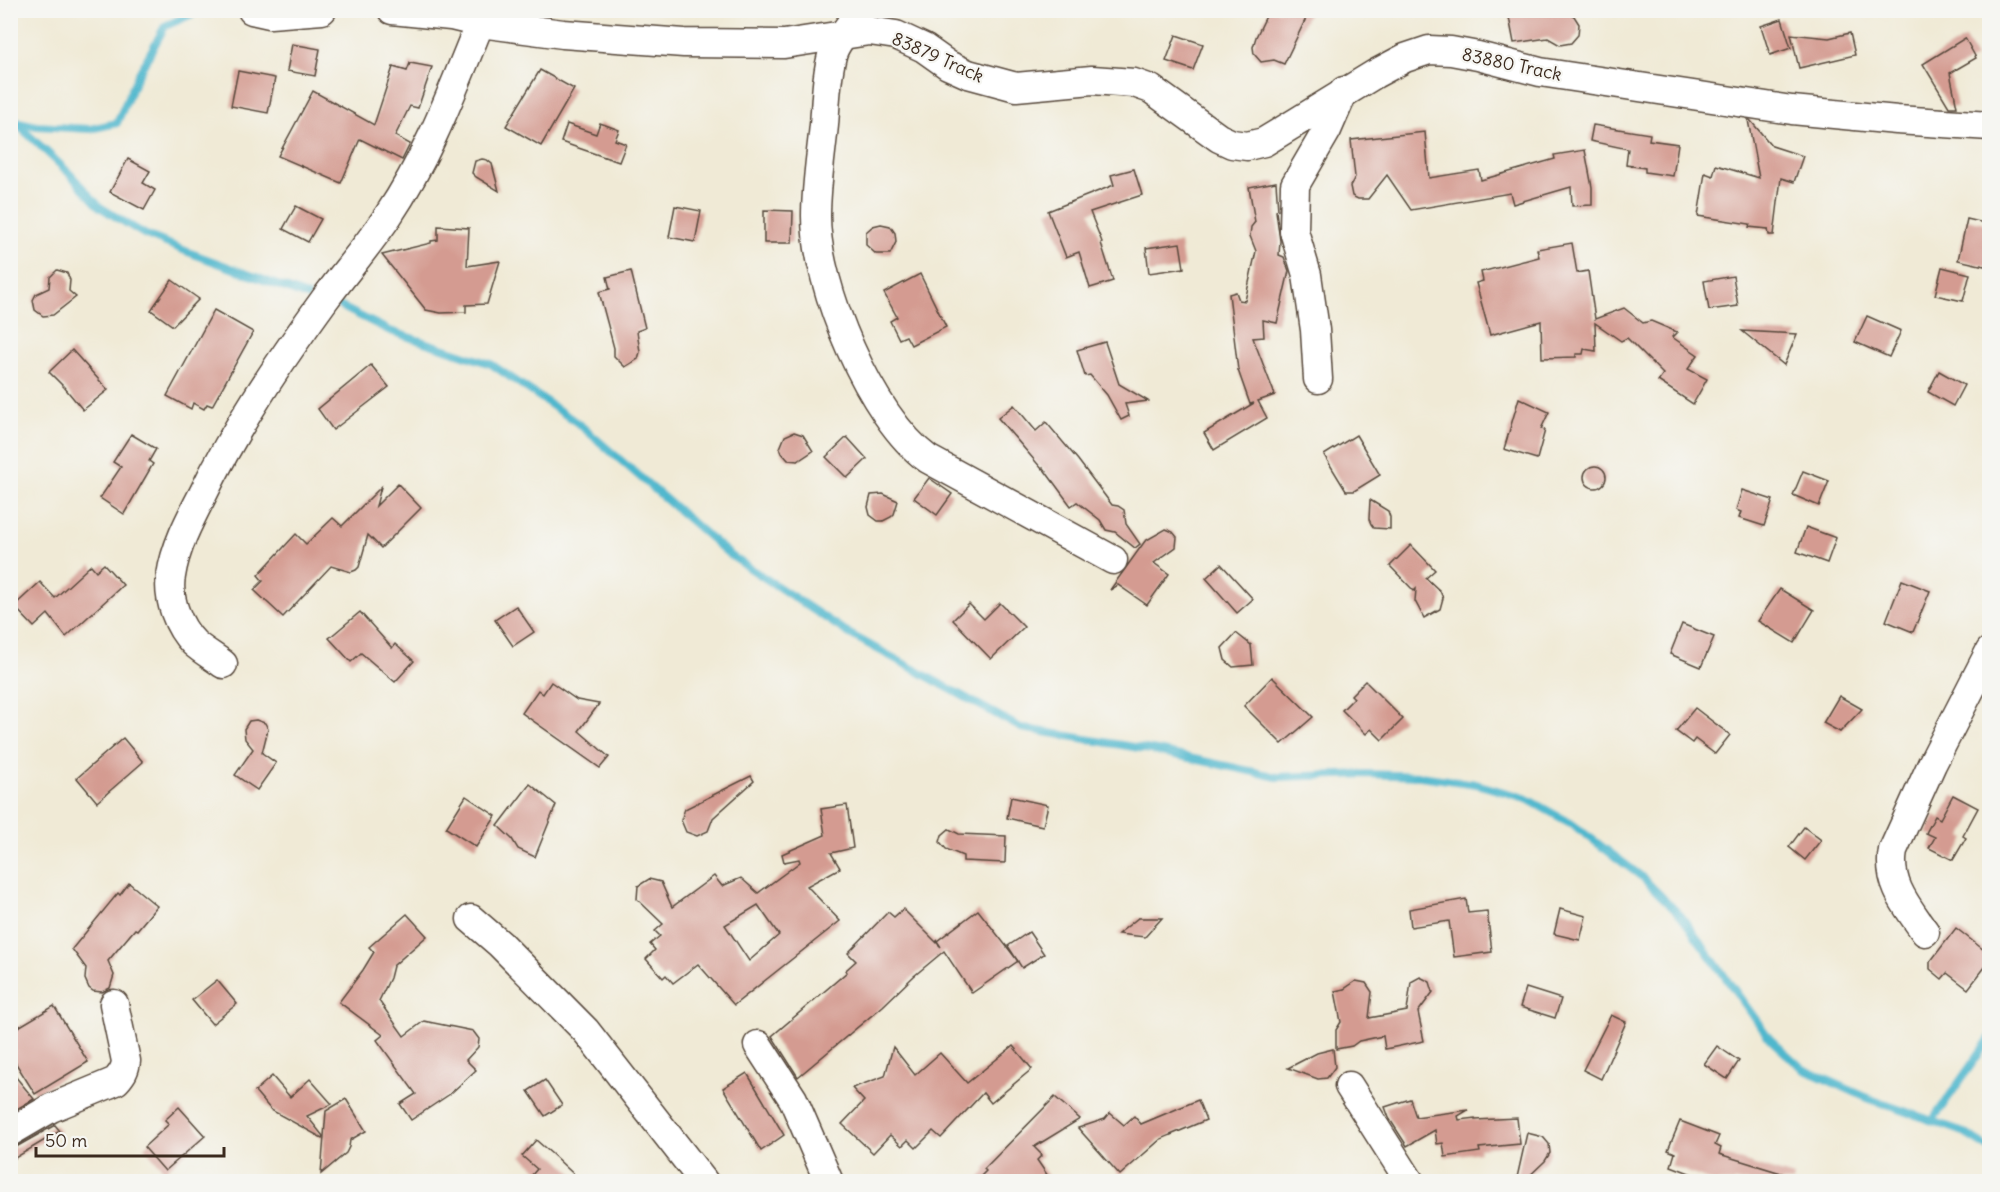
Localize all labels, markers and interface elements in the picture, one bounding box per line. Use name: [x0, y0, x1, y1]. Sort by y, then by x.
street label: 83879 Track: [888, 27, 988, 87]
street label: 83880 Track: [1460, 42, 1564, 86]
scale bar: [36, 1120, 224, 1158]
text: 50 m: [45, 1129, 87, 1152]

